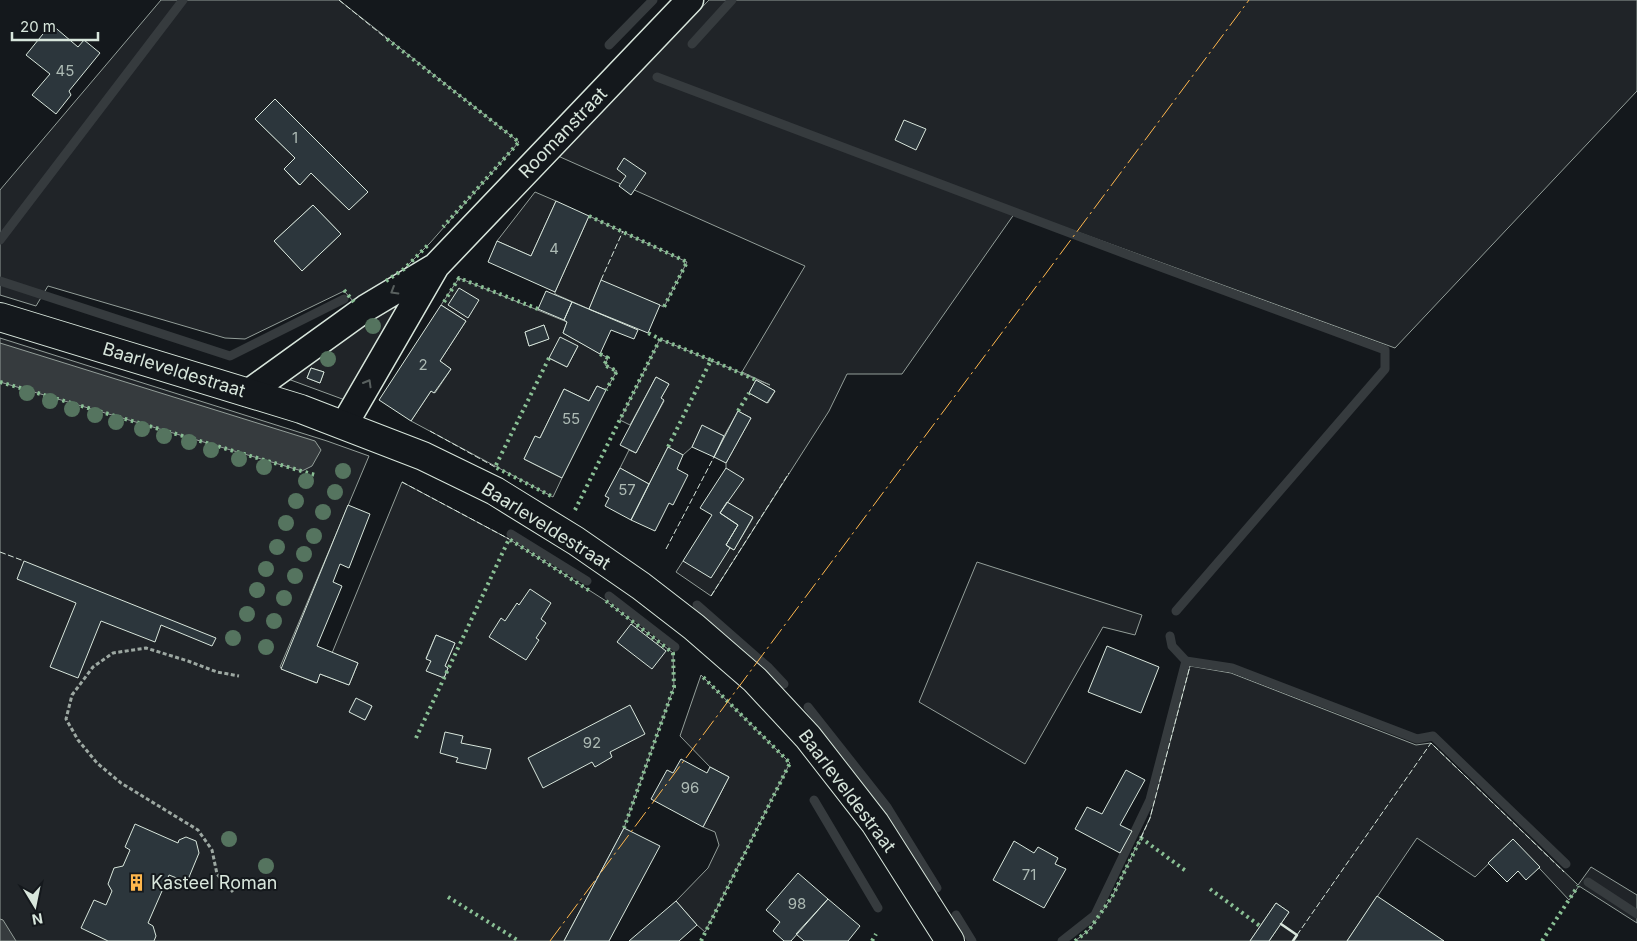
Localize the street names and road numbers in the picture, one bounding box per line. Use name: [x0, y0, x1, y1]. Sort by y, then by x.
street label: Roomanstraat: [514, 83, 611, 182]
street label: Baarleveldestraat: [100, 338, 248, 401]
street label: Baarleveldestraat: [478, 477, 615, 574]
street label: Baarleveldestraat: [794, 725, 900, 856]

